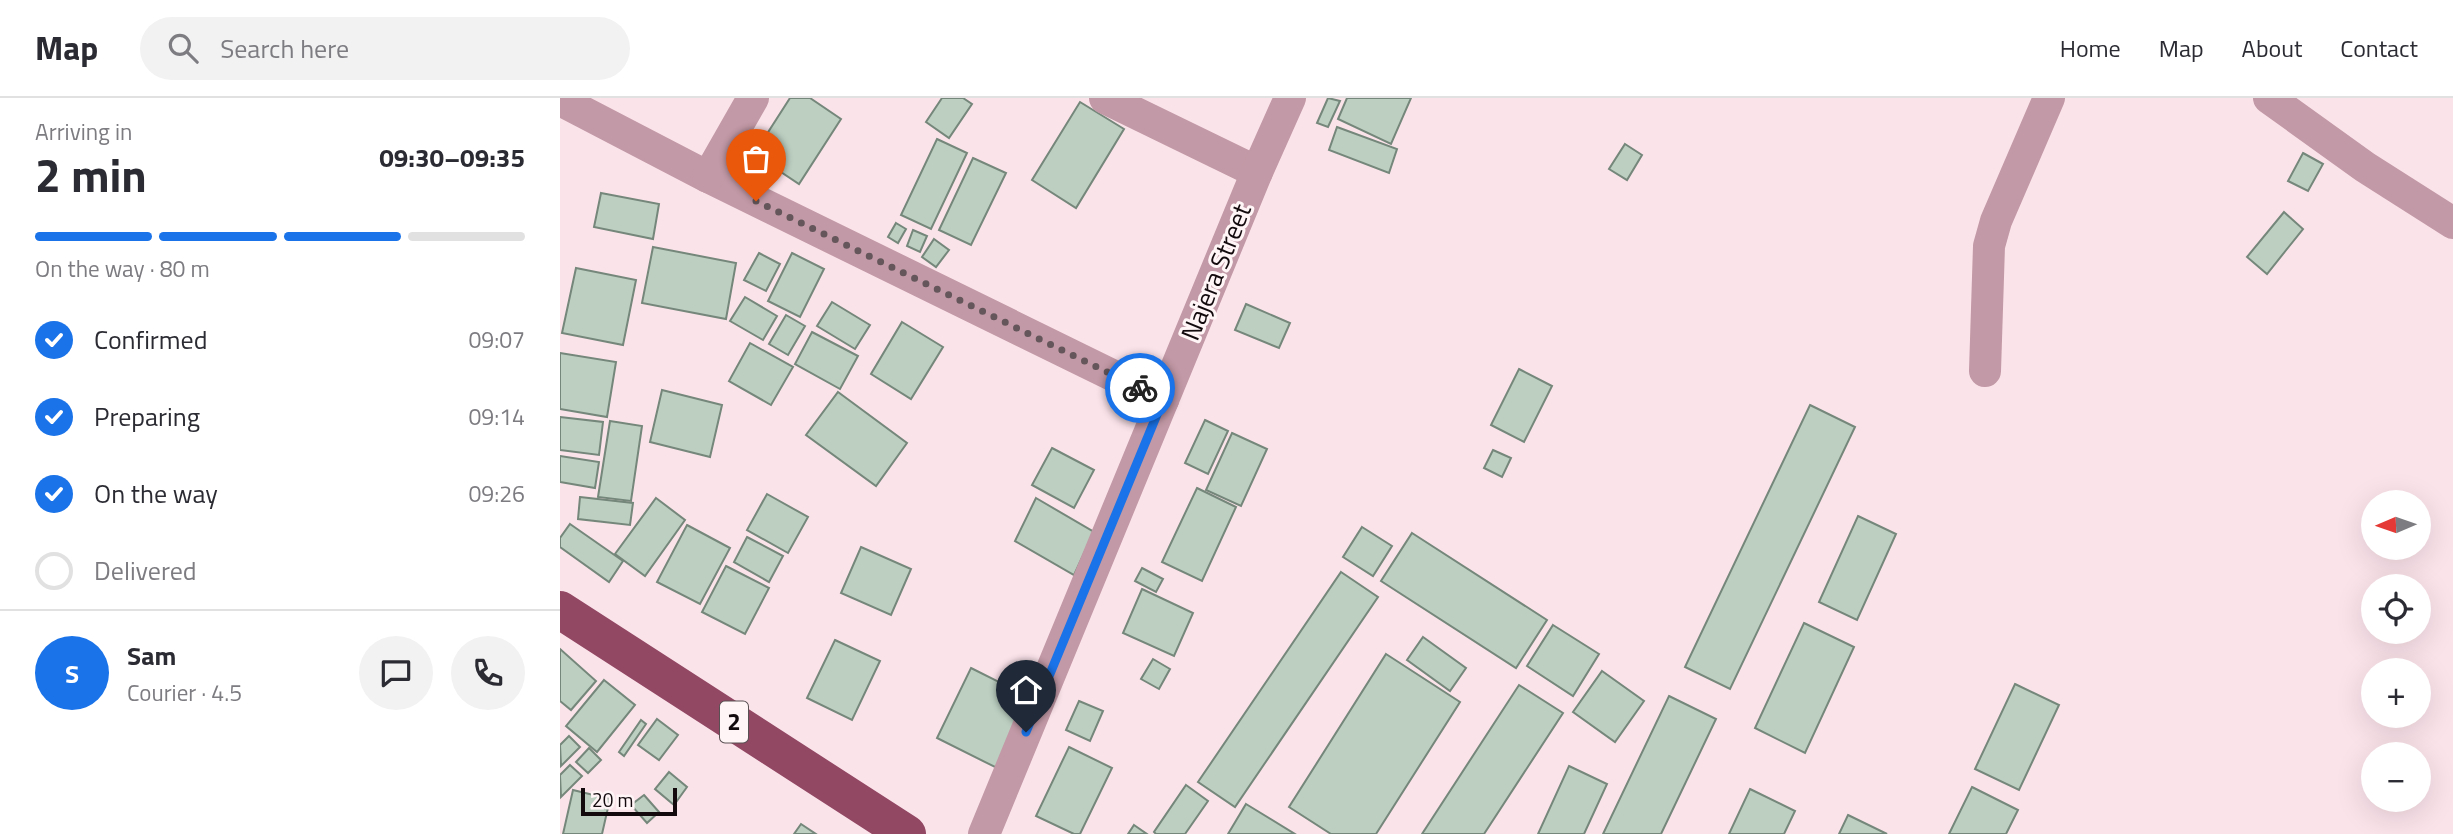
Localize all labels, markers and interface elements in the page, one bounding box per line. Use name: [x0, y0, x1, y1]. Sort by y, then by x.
search box: [140, 17, 630, 80]
text: Map: [35, 23, 98, 73]
icon: search: [164, 29, 202, 67]
text: Search here: [220, 29, 349, 68]
text: Home: [2060, 30, 2121, 66]
text: Map: [2159, 30, 2204, 66]
text: About: [2242, 30, 2302, 66]
text: Contact: [2340, 30, 2418, 66]
text: Arriving in: [35, 114, 132, 149]
pin: [726, 129, 786, 201]
text: 09:30–09:35: [379, 138, 525, 177]
text: 2 min: [35, 140, 147, 210]
icon: bag: [737, 140, 775, 178]
street label: Najera Street: [1170, 198, 1261, 346]
text: On the way · 80 m: [35, 251, 210, 286]
text: Confirmed: [94, 320, 208, 359]
icon: check: [35, 321, 73, 359]
text: 09:07: [468, 322, 525, 357]
courier: [1105, 353, 1175, 423]
icon: bike: [1121, 369, 1159, 407]
text: Preparing: [94, 397, 200, 436]
icon: check: [35, 398, 73, 436]
text: 09:14: [468, 399, 525, 434]
text: On the way: [94, 474, 218, 513]
icon: check: [35, 475, 73, 513]
text: 09:26: [468, 476, 525, 511]
north arrow: [2361, 490, 2431, 560]
map controls: [2361, 490, 2431, 812]
text: Delivered: [94, 551, 197, 590]
button: locate: [2361, 574, 2431, 644]
text: Sam: [127, 636, 176, 675]
button: chat: [359, 636, 433, 710]
button: phone: [451, 636, 525, 710]
text: S: [65, 654, 79, 693]
button: +: [2361, 658, 2431, 728]
pin: [996, 660, 1056, 732]
icon: home: [1007, 671, 1045, 709]
text: Courier · 4.5: [127, 675, 242, 710]
road number: 2: [720, 702, 748, 742]
button: −: [2361, 742, 2431, 812]
scale bar: [581, 785, 677, 817]
text: 20 m: [592, 785, 633, 814]

